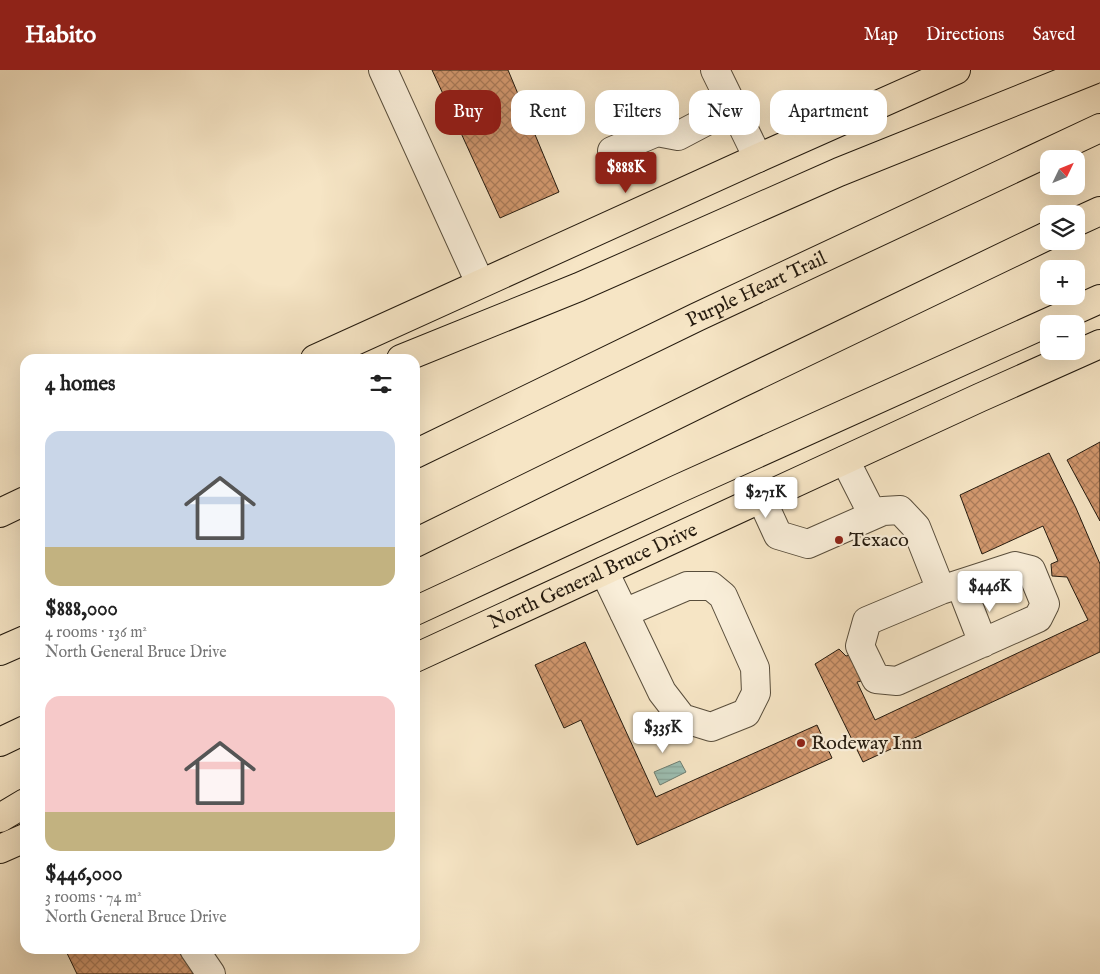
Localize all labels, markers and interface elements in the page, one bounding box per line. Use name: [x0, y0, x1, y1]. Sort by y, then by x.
text: Habito: [25, 20, 96, 51]
text: Map: [864, 24, 898, 47]
text: Directions: [926, 24, 1004, 47]
text: Saved: [1032, 24, 1075, 47]
chip: Buy: [435, 90, 501, 135]
chip: Rent: [511, 90, 585, 135]
chip: Filters: [595, 90, 679, 135]
chip: New: [689, 90, 760, 135]
chip: Apartment: [770, 90, 887, 135]
north arrow: [1040, 150, 1085, 195]
map controls: [1040, 150, 1085, 360]
pin: $888K: [591, 152, 661, 194]
text: $888K: [606, 158, 646, 178]
button: layers: [1040, 205, 1085, 250]
street label: Purple Heart Trail: [682, 245, 831, 333]
button: +: [1040, 260, 1085, 305]
button: −: [1040, 315, 1085, 360]
icon: filters: [367, 370, 395, 398]
text: 4 homes: [45, 371, 115, 398]
icon: home: [175, 463, 265, 553]
pin: $271K: [731, 476, 801, 519]
text: $271K: [745, 483, 787, 503]
street label: North General Bruce Drive: [485, 517, 701, 635]
place label: Texaco: [849, 528, 909, 553]
marker: Texaco: [833, 534, 845, 546]
pin: $446K: [955, 570, 1025, 613]
text: $446K: [969, 577, 1011, 597]
text: $888,000: [45, 596, 118, 623]
text: 4 rooms · 136 m²: [45, 623, 147, 643]
text: North General Bruce Drive: [45, 643, 227, 663]
pin: $335K: [628, 712, 698, 754]
text: $335K: [644, 718, 682, 738]
icon: home: [175, 728, 265, 818]
place label: Rodeway Inn: [811, 731, 923, 756]
marker: Rodeway Inn: [795, 737, 807, 749]
text: $446,000: [45, 861, 123, 888]
text: 3 rooms · 74 m²: [45, 888, 142, 908]
text: North General Bruce Drive: [45, 908, 227, 928]

